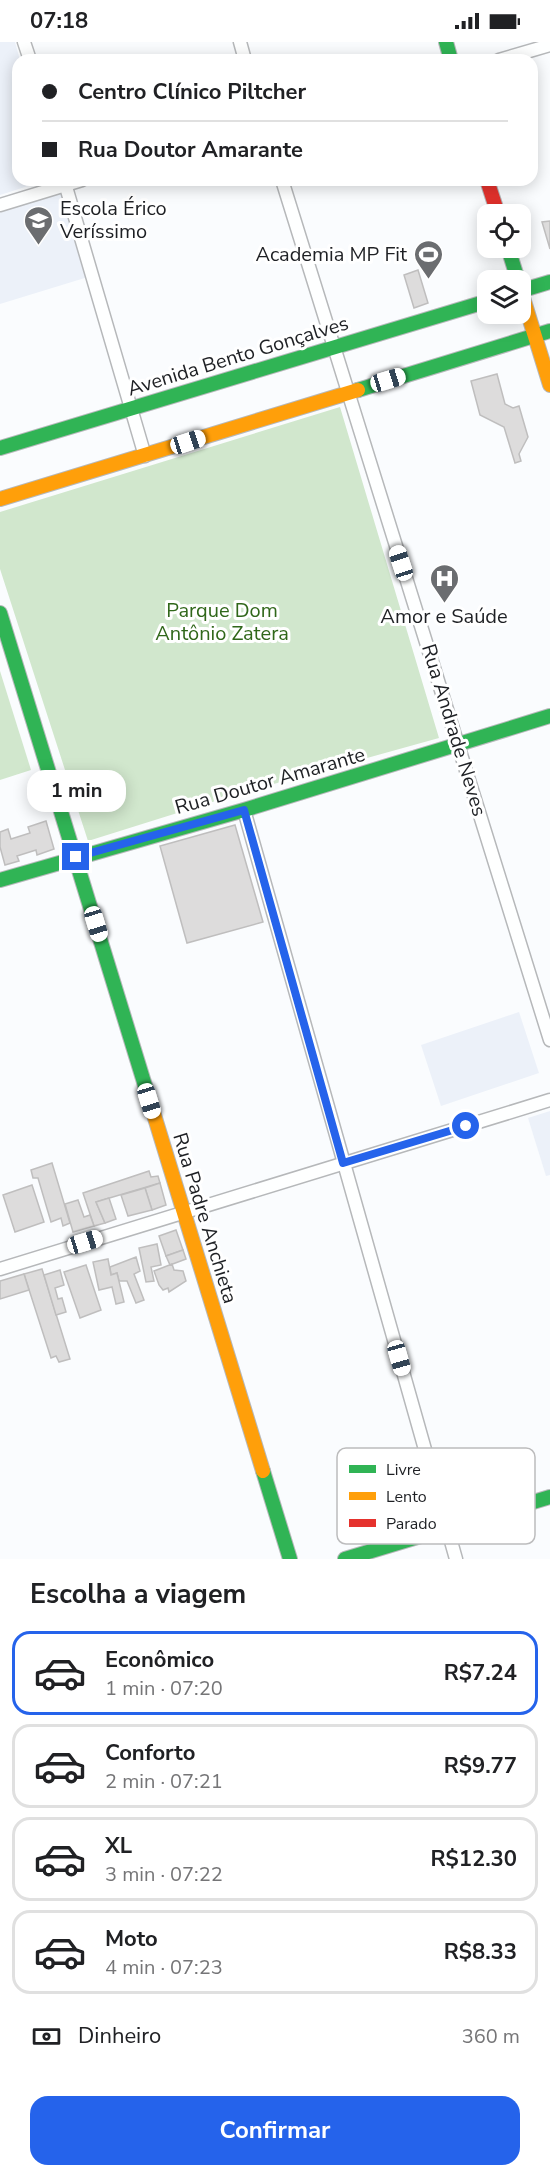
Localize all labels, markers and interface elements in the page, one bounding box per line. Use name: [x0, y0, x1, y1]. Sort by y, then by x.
text: 07:18: [30, 6, 88, 36]
text: Centro Clínico Piltcher: [78, 77, 306, 107]
text: Rua Doutor Amarante: [78, 135, 303, 165]
place label: Escola Érico Veríssimo: [59, 195, 167, 245]
school or university icon: Escola Érico Veríssimo: [23, 204, 55, 246]
map controls: [477, 204, 531, 324]
button: locate: [477, 204, 531, 258]
sports icon: Academia MP Fit: [412, 238, 444, 280]
place label: Academia MP Fit: [255, 241, 408, 268]
button: layers: [477, 270, 531, 324]
street label: Avenida Bento Gonçalves: [124, 309, 352, 403]
car: [368, 366, 408, 394]
car: [168, 428, 208, 456]
car: [387, 543, 415, 583]
hospital icon: Amor e Saúde: [428, 562, 460, 604]
park label: Parque Dom Antônio Zatera: [155, 597, 289, 647]
place label: Amor e Saúde: [380, 603, 508, 630]
street label: Rua Andrade Neves: [415, 641, 493, 819]
street label: Rua Doutor Amarante: [172, 741, 368, 821]
callout: 1 min: [26, 770, 125, 812]
text: 1 min: [51, 777, 102, 804]
route end: [62, 843, 89, 870]
car: [82, 904, 110, 944]
car: [135, 1081, 163, 1121]
route start: [452, 1112, 479, 1139]
street label: Rua Padre Anchieta: [166, 1129, 244, 1307]
car: [65, 1228, 105, 1256]
car: [385, 1338, 413, 1378]
legend: [337, 1448, 535, 1544]
text: Livre: [386, 1459, 421, 1481]
text: Lento: [386, 1486, 427, 1508]
text: Parado: [386, 1513, 437, 1535]
text: Escolha a viagem: [30, 1576, 246, 1613]
text: Econômico: [105, 1645, 214, 1675]
icon: car: [33, 1646, 87, 1700]
text: R$7.24: [444, 1658, 517, 1688]
text: 1 min · 07:20: [105, 1675, 223, 1702]
text: Conforto: [105, 1738, 195, 1768]
icon: car: [33, 1739, 87, 1793]
text: R$9.77: [444, 1751, 517, 1781]
text: 2 min · 07:21: [105, 1768, 223, 1795]
text: XL: [105, 1831, 132, 1861]
icon: car: [33, 1832, 87, 1886]
text: R$12.30: [430, 1844, 517, 1874]
text: 3 min · 07:22: [105, 1861, 223, 1888]
text: Moto: [105, 1924, 158, 1954]
icon: car: [33, 1925, 87, 1979]
text: R$8.33: [444, 1937, 517, 1967]
text: 4 min · 07:23: [105, 1954, 223, 1981]
icon: cash: [30, 2020, 63, 2053]
text: Dinheiro: [78, 2021, 161, 2051]
text: 360 m: [462, 2023, 520, 2050]
button: Confirmar: [30, 2096, 520, 2165]

